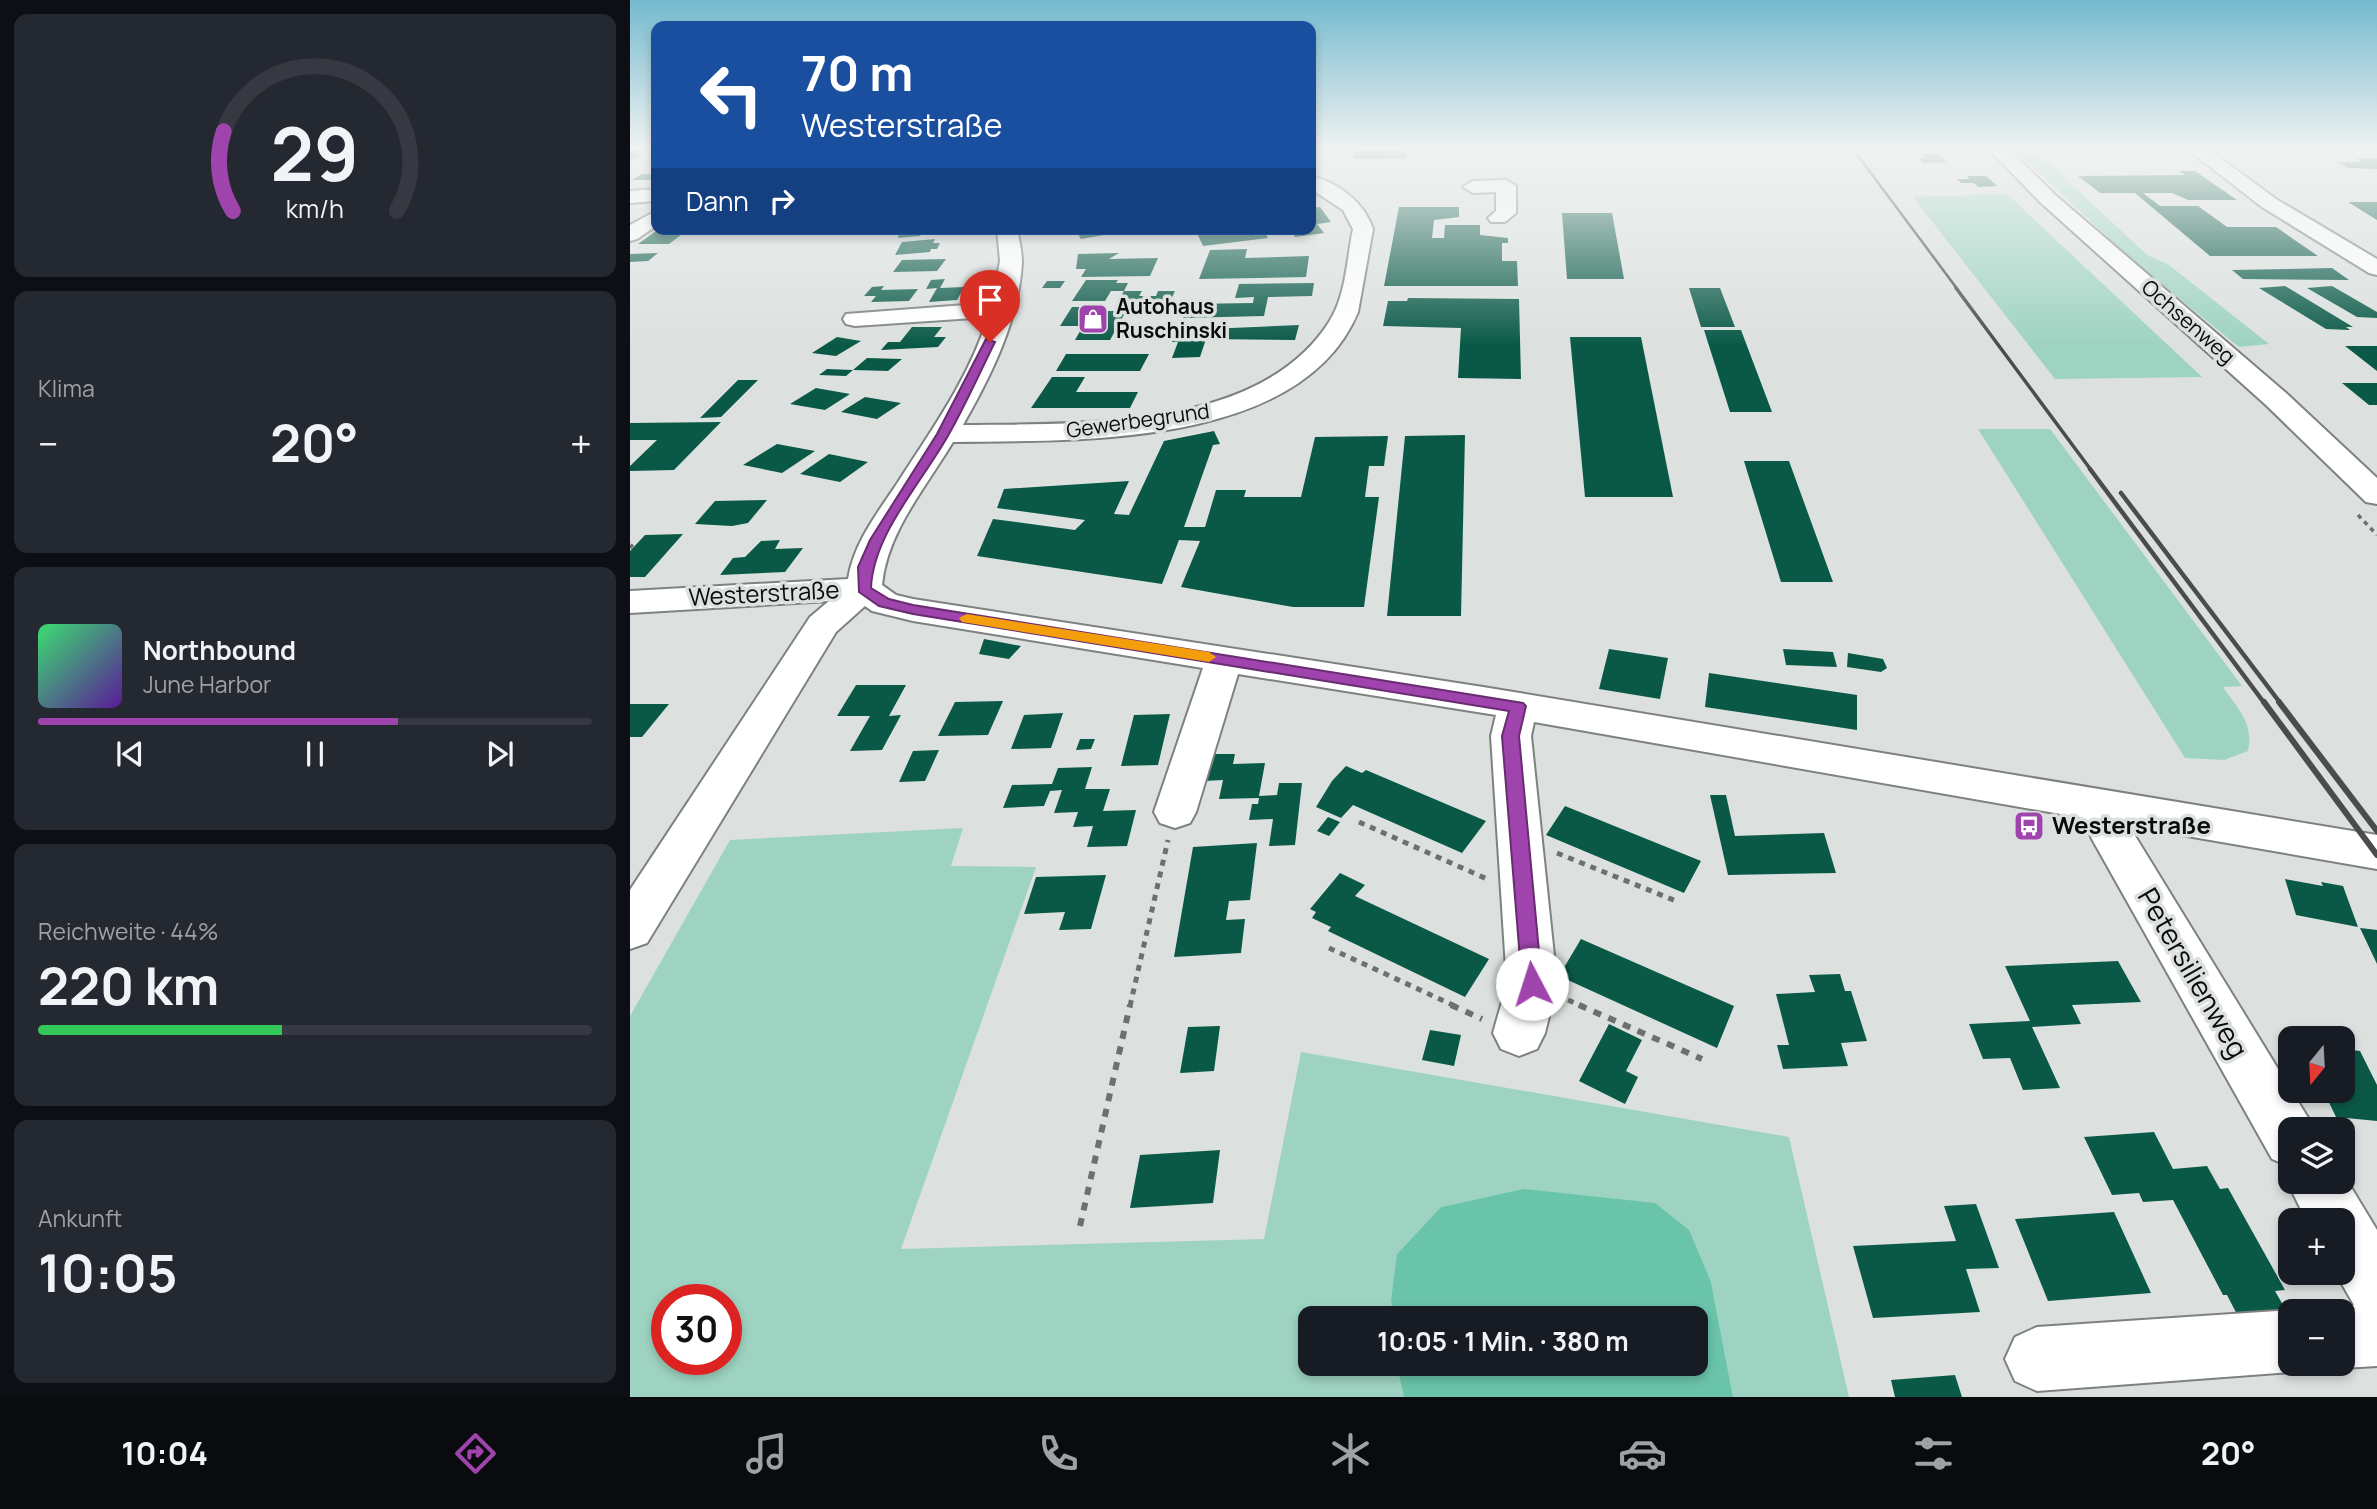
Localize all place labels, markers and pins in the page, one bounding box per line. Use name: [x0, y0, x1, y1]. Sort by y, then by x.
pin: [960, 270, 1020, 342]
place label: Autohaus Ruschinski: [1116, 292, 1227, 344]
shop icon: Autohaus Ruschinski: [1076, 302, 1110, 336]
place label: Westerstraße: [2052, 808, 2211, 841]
bus stop icon: Westerstraße: [2012, 809, 2046, 843]

